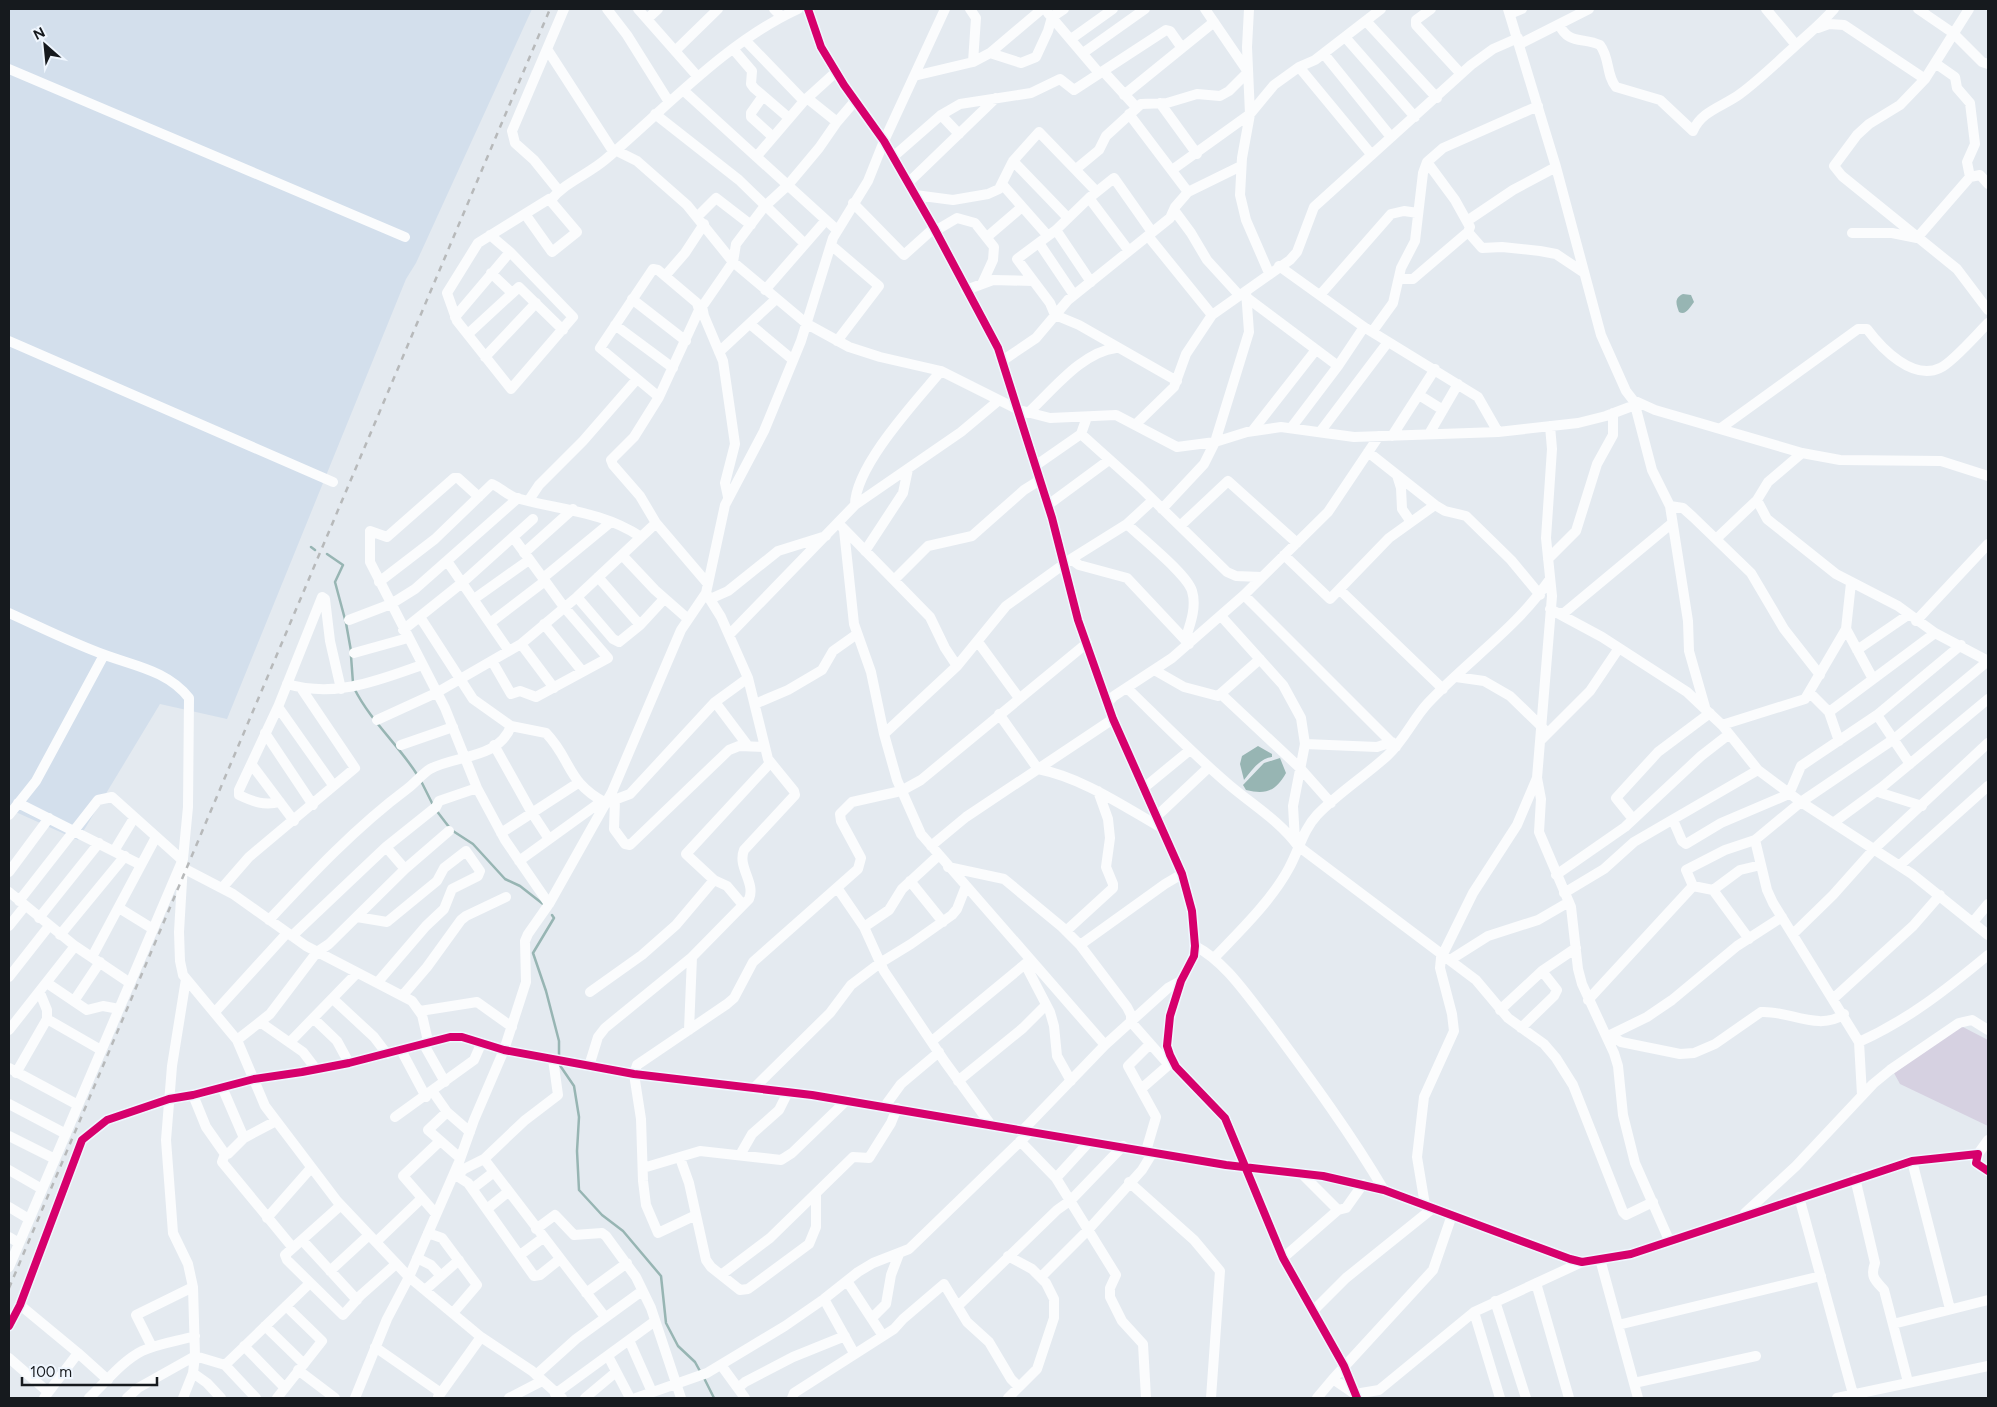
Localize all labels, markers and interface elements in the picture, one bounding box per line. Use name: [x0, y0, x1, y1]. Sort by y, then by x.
north arrow: [20, 20, 70, 70]
text: N: [31, 24, 48, 44]
scale bar: [22, 1354, 158, 1386]
text: 100 m: [30, 1363, 72, 1381]

